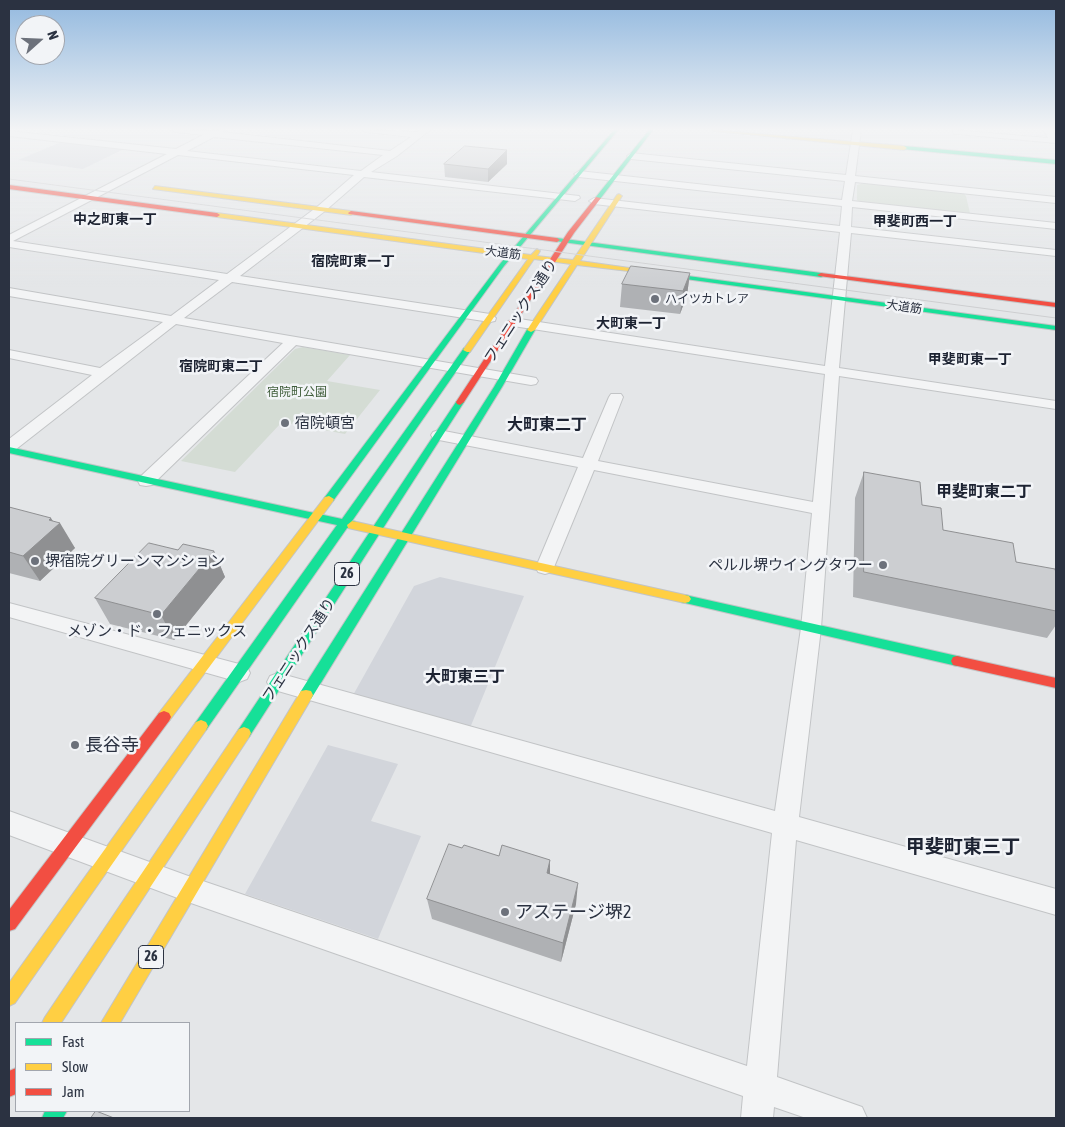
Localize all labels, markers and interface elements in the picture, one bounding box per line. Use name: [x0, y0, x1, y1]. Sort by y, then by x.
north arrow: [15, 15, 65, 65]
text: N: [44, 29, 62, 42]
district label: 中之町東一丁: [73, 212, 157, 228]
district label: 甲斐町西一丁: [873, 214, 957, 230]
street label: 大道筋: [484, 244, 522, 262]
district label: 宿院町東一丁: [311, 254, 395, 270]
street label: フェニックス通り: [481, 256, 561, 366]
place label: ハイツカトレア: [665, 292, 749, 306]
marker: ハイツカトレア: [649, 293, 661, 305]
street label: 大道筋: [885, 297, 923, 317]
district label: 大町東一丁: [596, 316, 666, 332]
district label: 甲斐町東一丁: [928, 352, 1012, 368]
district label: 宿院町東二丁: [179, 359, 263, 375]
park label: 宿院町公園: [267, 385, 327, 399]
place label: 宿院頓宮: [295, 414, 355, 432]
district label: 大町東二丁: [507, 415, 587, 435]
marker: 宿院頓宮: [279, 417, 291, 429]
district label: 甲斐町東二丁: [936, 482, 1032, 502]
place label: 堺宿院グリーンマンション: [45, 552, 225, 570]
marker: 堺宿院グリーンマンション: [29, 555, 41, 567]
place label: ペルル堺ウイングタワー: [708, 556, 873, 574]
marker: ペルル堺ウイングタワー: [877, 559, 889, 571]
road number: 26: [334, 562, 360, 586]
street label: フェニックス通り: [259, 595, 339, 705]
marker: メゾン・ド・フェニックス: [151, 608, 163, 620]
place label: メゾン・ド・フェニックス: [67, 622, 247, 640]
district label: 大町東三丁: [425, 667, 505, 687]
place label: 長谷寺: [85, 734, 139, 756]
marker: 長谷寺: [69, 739, 81, 751]
district label: 甲斐町東三丁: [906, 836, 1020, 858]
place label: アステージ堺2: [515, 901, 631, 923]
marker: アステージ堺2: [499, 906, 511, 918]
road number: 26: [138, 946, 164, 969]
legend: [15, 1022, 190, 1112]
text: Fast: [62, 1033, 84, 1050]
text: Slow: [62, 1058, 88, 1075]
text: Jam: [62, 1083, 85, 1100]

